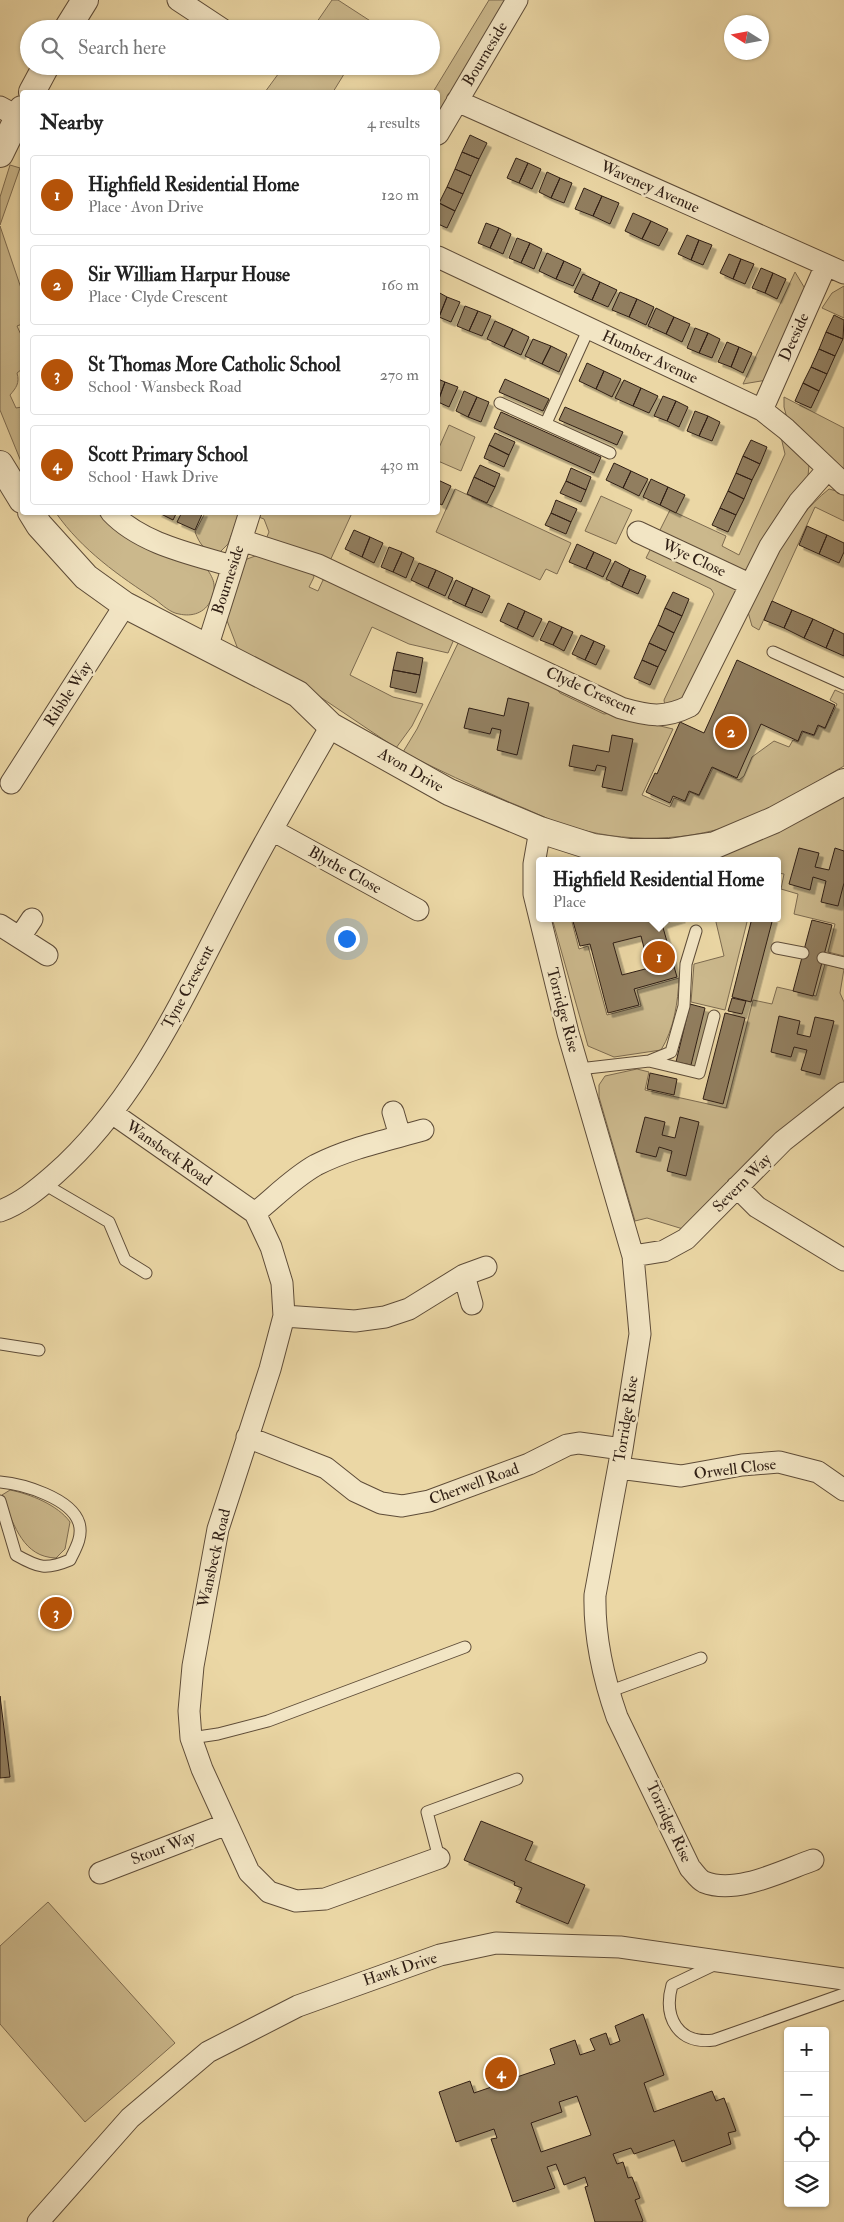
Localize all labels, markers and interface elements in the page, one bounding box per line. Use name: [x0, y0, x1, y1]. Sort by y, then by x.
north arrow: [724, 15, 769, 60]
street label: Bourneside: [458, 18, 512, 90]
search box: [20, 20, 440, 75]
icon: search: [38, 34, 66, 62]
text: Search here: [78, 36, 166, 60]
text: Nearby: [40, 109, 103, 136]
text: 4 results: [367, 113, 420, 133]
street label: Waveney Avenue: [596, 156, 703, 218]
text: Highfield Residential Home: [88, 173, 299, 197]
text: 1: [54, 185, 60, 205]
text: 120 m: [381, 185, 419, 205]
text: Place · Avon Drive: [88, 197, 204, 217]
text: Sir William Harpur House: [88, 263, 290, 287]
text: 2: [53, 275, 61, 295]
text: 160 m: [381, 275, 419, 295]
text: Place · Clyde Crescent: [88, 287, 228, 307]
street label: Deeside: [775, 310, 814, 364]
street label: Humber Avenue: [599, 326, 702, 388]
text: St Thomas More Catholic School: [88, 353, 341, 377]
text: 3: [54, 365, 60, 385]
text: 270 m: [380, 365, 419, 385]
text: School · Wansbeck Road: [88, 377, 242, 397]
text: Scott Primary School: [88, 443, 248, 467]
text: 4: [53, 455, 61, 475]
text: 430 m: [380, 455, 419, 475]
text: School · Hawk Drive: [88, 467, 218, 487]
street label: Wye Close: [658, 534, 729, 582]
street label: Bourneside: [207, 543, 249, 617]
street label: Ribble Way: [40, 657, 97, 730]
street label: Clyde Crescent: [543, 662, 639, 720]
pin: 2: [715, 713, 747, 751]
street label: Avon Drive: [374, 743, 448, 797]
street label: Blythe Close: [305, 842, 385, 898]
popup: [536, 857, 781, 922]
text: Highfield Residential Home: [553, 868, 764, 892]
text: Place: [553, 892, 586, 912]
your location: [334, 926, 360, 952]
pin: 1: [643, 938, 675, 976]
street label: Tyne Crescent: [158, 942, 218, 1032]
street label: Torridge Rise: [542, 965, 584, 1055]
street label: Wansbeck Road: [121, 1115, 216, 1190]
street label: Severn Way: [708, 1149, 776, 1217]
street label: Torridge Rise: [609, 1374, 643, 1464]
street label: Orwell Close: [693, 1454, 778, 1484]
street label: Cherwell Road: [426, 1458, 522, 1510]
street label: Wansbeck Road: [193, 1507, 235, 1610]
pin: 3: [40, 1594, 72, 1632]
street label: Torridge Rise: [641, 1778, 697, 1866]
street label: Stour Way: [128, 1826, 199, 1869]
street label: Hawk Drive: [360, 1947, 440, 1990]
map controls: [784, 2027, 829, 2207]
button: +: [784, 2027, 829, 2072]
pin: 4: [485, 2054, 517, 2092]
button: −: [784, 2072, 829, 2117]
button: locate: [784, 2117, 829, 2162]
button: layers: [784, 2162, 829, 2207]

